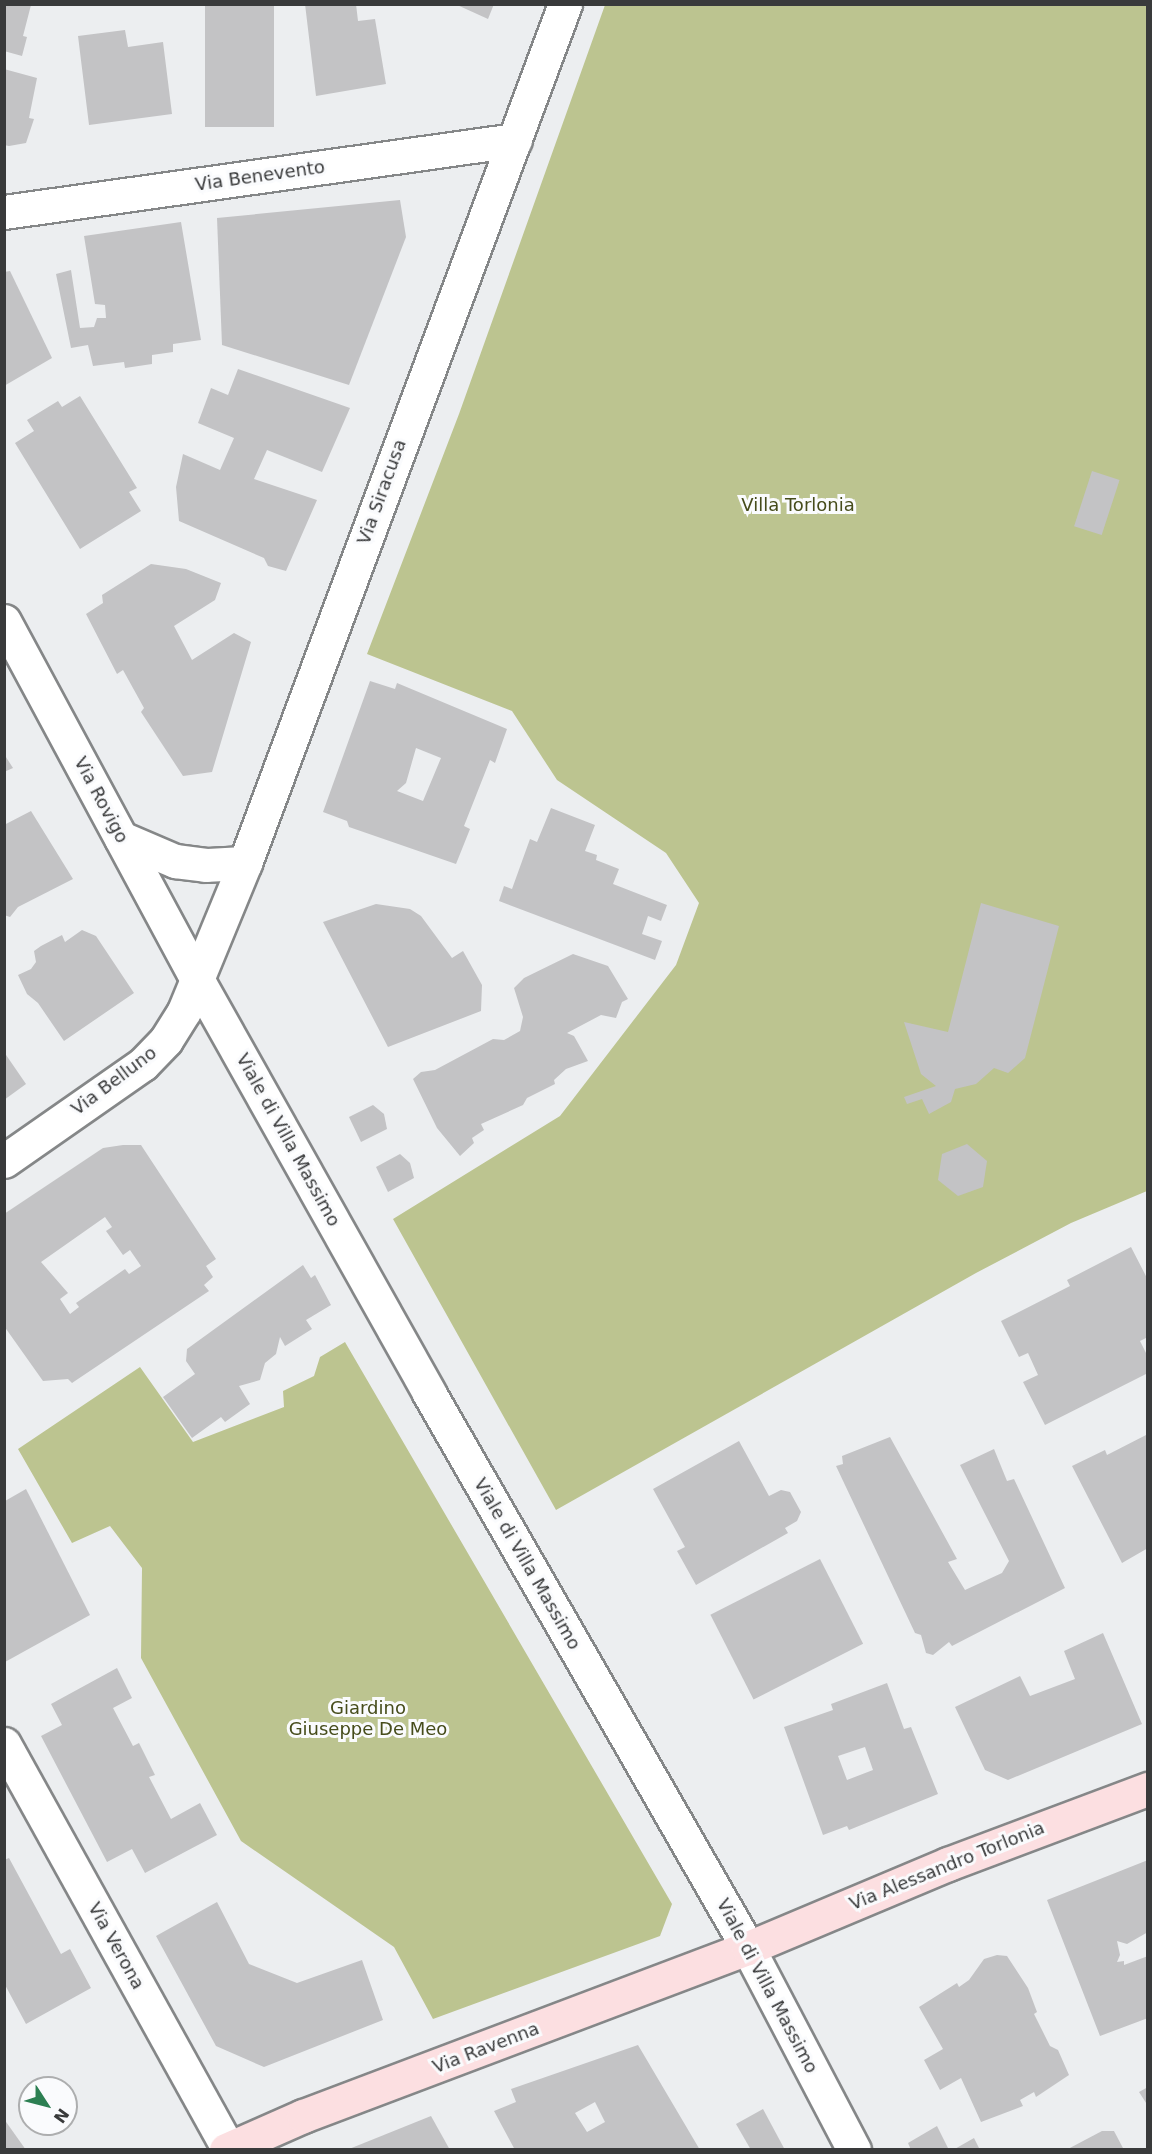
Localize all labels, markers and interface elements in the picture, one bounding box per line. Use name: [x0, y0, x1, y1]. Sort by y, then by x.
street label: Via Benevento: [194, 156, 326, 196]
street label: Via Siracusa: [353, 437, 411, 547]
park label: Villa Torlonia: [741, 494, 855, 516]
street label: Via Rovigo: [69, 753, 133, 847]
street label: Via Belluno: [67, 1042, 161, 1120]
street label: Viale di Villa Massimo: [231, 1050, 345, 1230]
street label: Viale di Villa Massimo: [469, 1474, 585, 1654]
park label: Giardino Giuseppe De Meo: [289, 1698, 447, 1740]
street label: Via Alessandro Torlonia: [846, 1817, 1048, 1915]
street label: Viale di Villa Massimo: [712, 1895, 822, 2077]
street label: Via Verona: [83, 1899, 149, 1993]
street label: Via Ravenna: [430, 2018, 542, 2078]
north arrow: [18, 2076, 78, 2136]
text: N: [50, 2105, 73, 2127]

